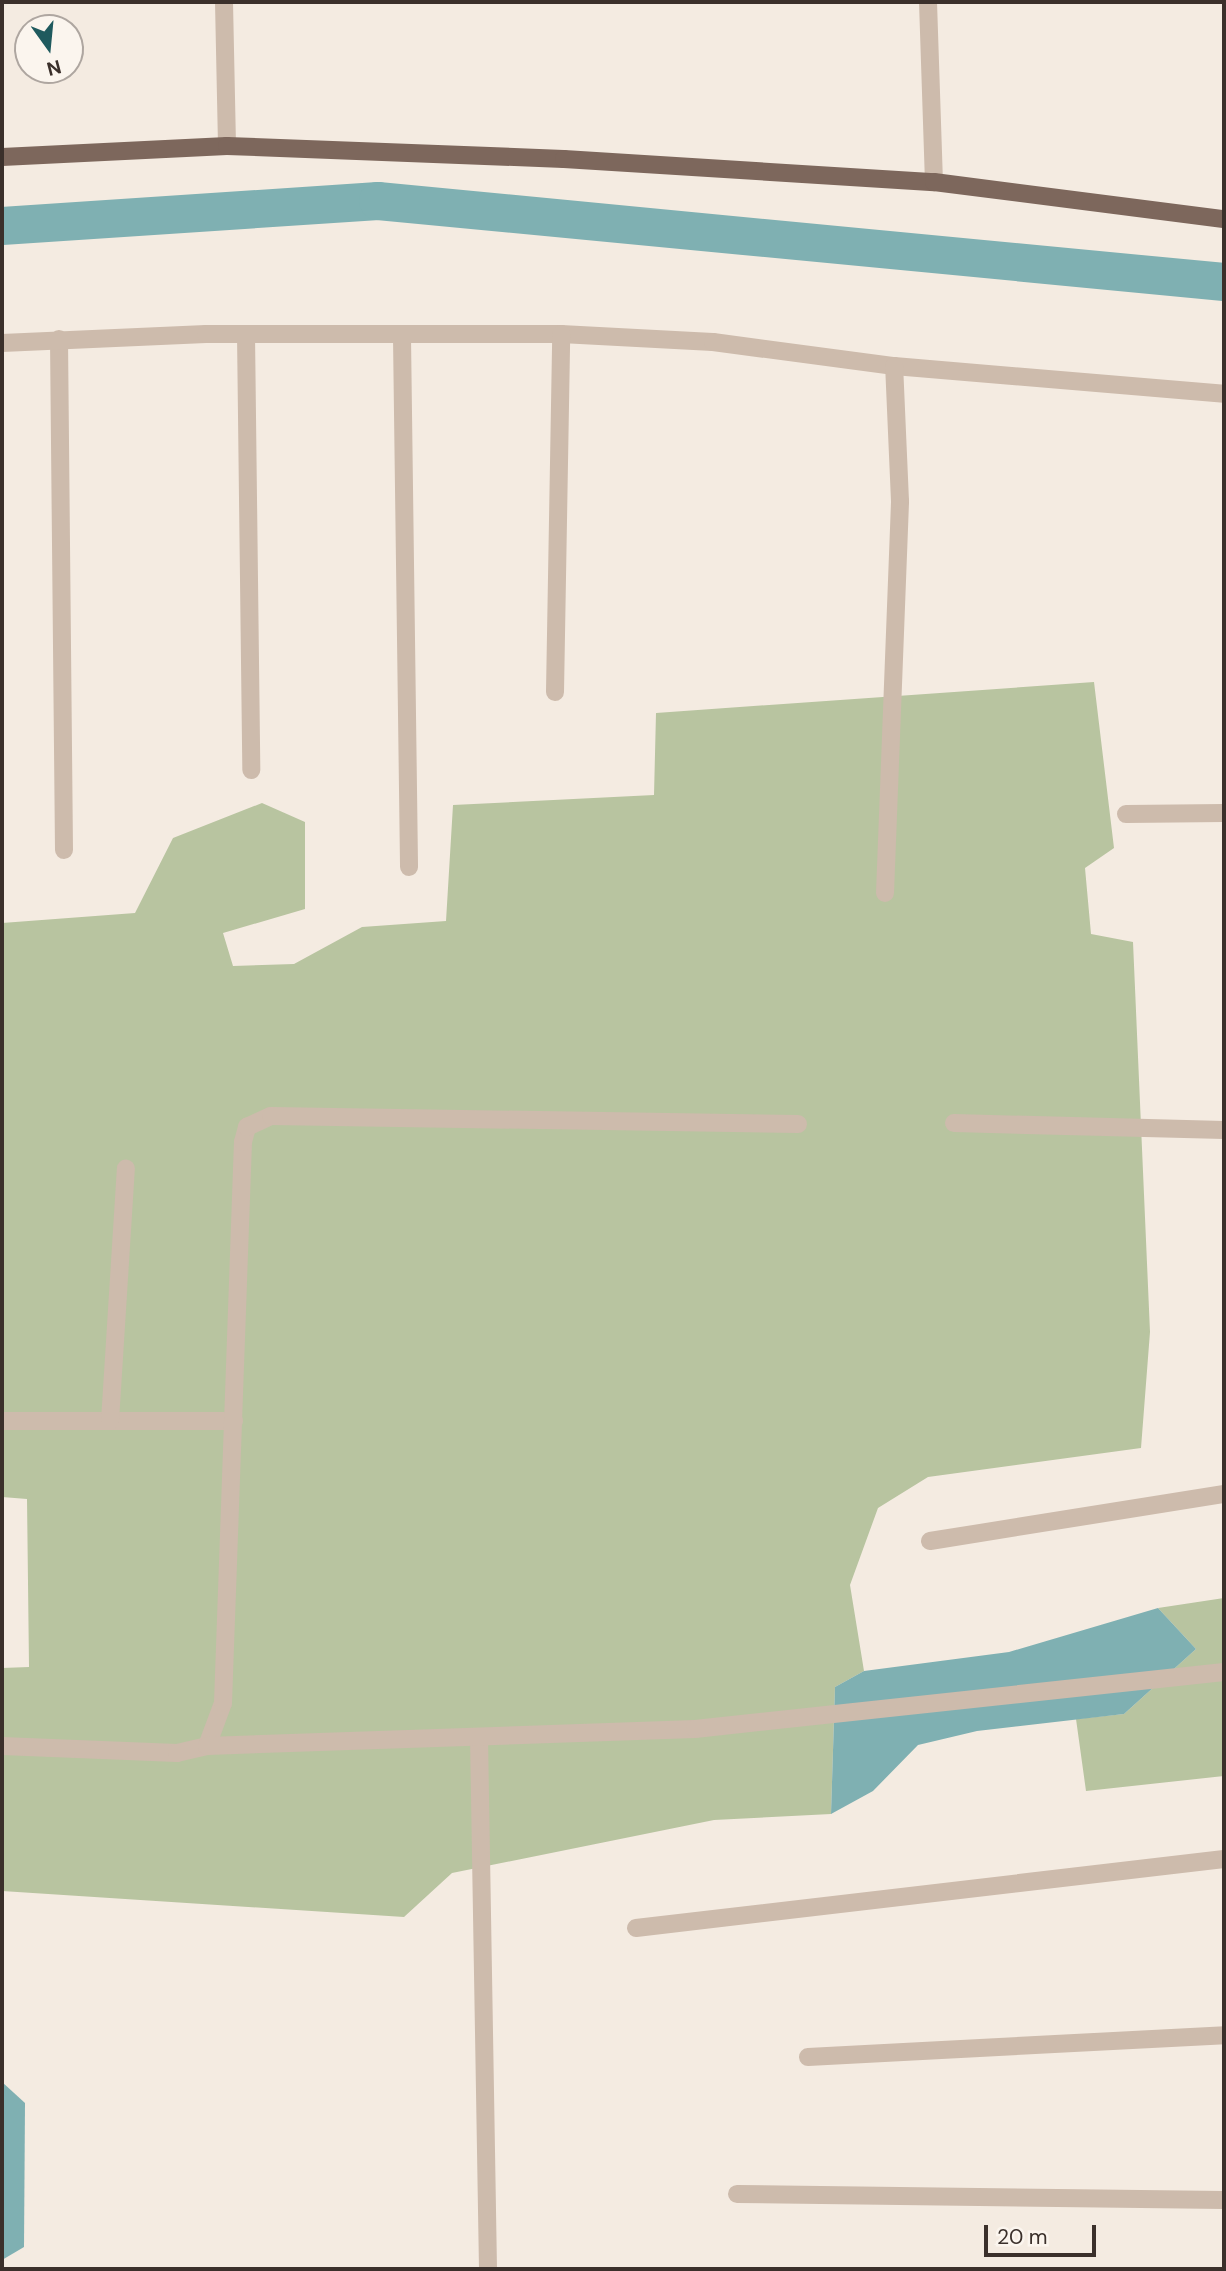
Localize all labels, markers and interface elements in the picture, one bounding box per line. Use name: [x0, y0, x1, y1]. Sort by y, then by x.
north arrow: [14, 14, 84, 84]
text: N: [44, 54, 64, 82]
scale bar: [988, 2212, 1100, 2256]
text: 20 m: [997, 2223, 1048, 2251]

